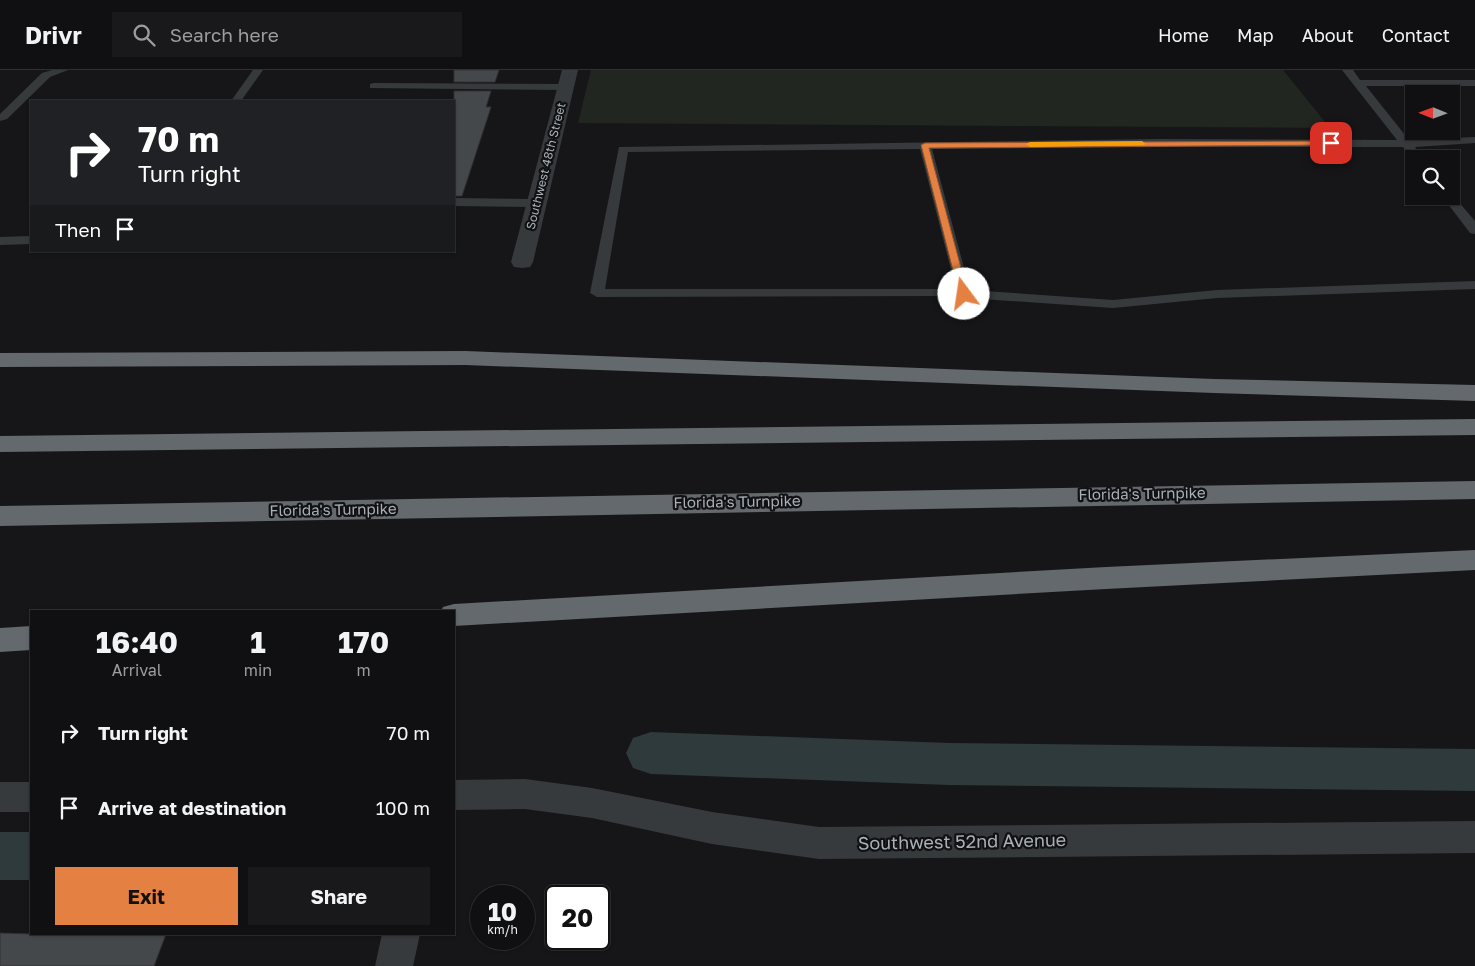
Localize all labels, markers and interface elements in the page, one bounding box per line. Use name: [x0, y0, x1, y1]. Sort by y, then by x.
search box: [112, 12, 462, 57]
text: Drivr: [25, 20, 82, 49]
icon: search: [130, 21, 158, 49]
text: Search here: [170, 23, 279, 46]
text: Home: [1158, 24, 1209, 46]
text: Map: [1237, 24, 1274, 46]
text: About: [1302, 24, 1354, 46]
text: Contact: [1382, 24, 1450, 46]
north arrow: [1405, 85, 1460, 140]
map controls: [1405, 85, 1460, 205]
street label: Southwest 48th Street: [522, 101, 569, 231]
text: 70 m: [138, 118, 219, 160]
icon: right: [55, 120, 120, 185]
pin: [1310, 122, 1352, 164]
icon: arrive: [1317, 129, 1345, 157]
button: search: [1405, 150, 1460, 205]
text: Turn right: [138, 160, 241, 187]
icon: arrive: [111, 215, 139, 243]
text: Then: [55, 218, 101, 241]
position arrow: [937, 267, 989, 319]
street label: Florida's Turnpike: [1078, 483, 1206, 503]
street label: Florida's Turnpike: [673, 491, 801, 511]
street label: Florida's Turnpike: [269, 499, 397, 519]
text: 16:40: [96, 624, 178, 660]
text: 1: [250, 624, 266, 660]
text: 170: [338, 624, 389, 660]
text: Arrival: [112, 660, 162, 680]
text: min: [244, 660, 272, 680]
text: m: [356, 660, 371, 680]
icon: right: [55, 719, 83, 747]
text: Turn right: [98, 721, 188, 744]
text: 70 m: [387, 721, 430, 744]
icon: arrive: [55, 794, 83, 822]
text: Arrive at destination: [98, 796, 286, 819]
text: 100 m: [376, 796, 430, 819]
street label: Southwest 52nd Avenue: [858, 828, 1066, 854]
button: Exit: [55, 867, 238, 925]
button: Share: [248, 867, 430, 925]
speed limit sign: 20: [545, 885, 610, 950]
text: 10: [488, 896, 517, 927]
text: km/h: [487, 922, 518, 937]

